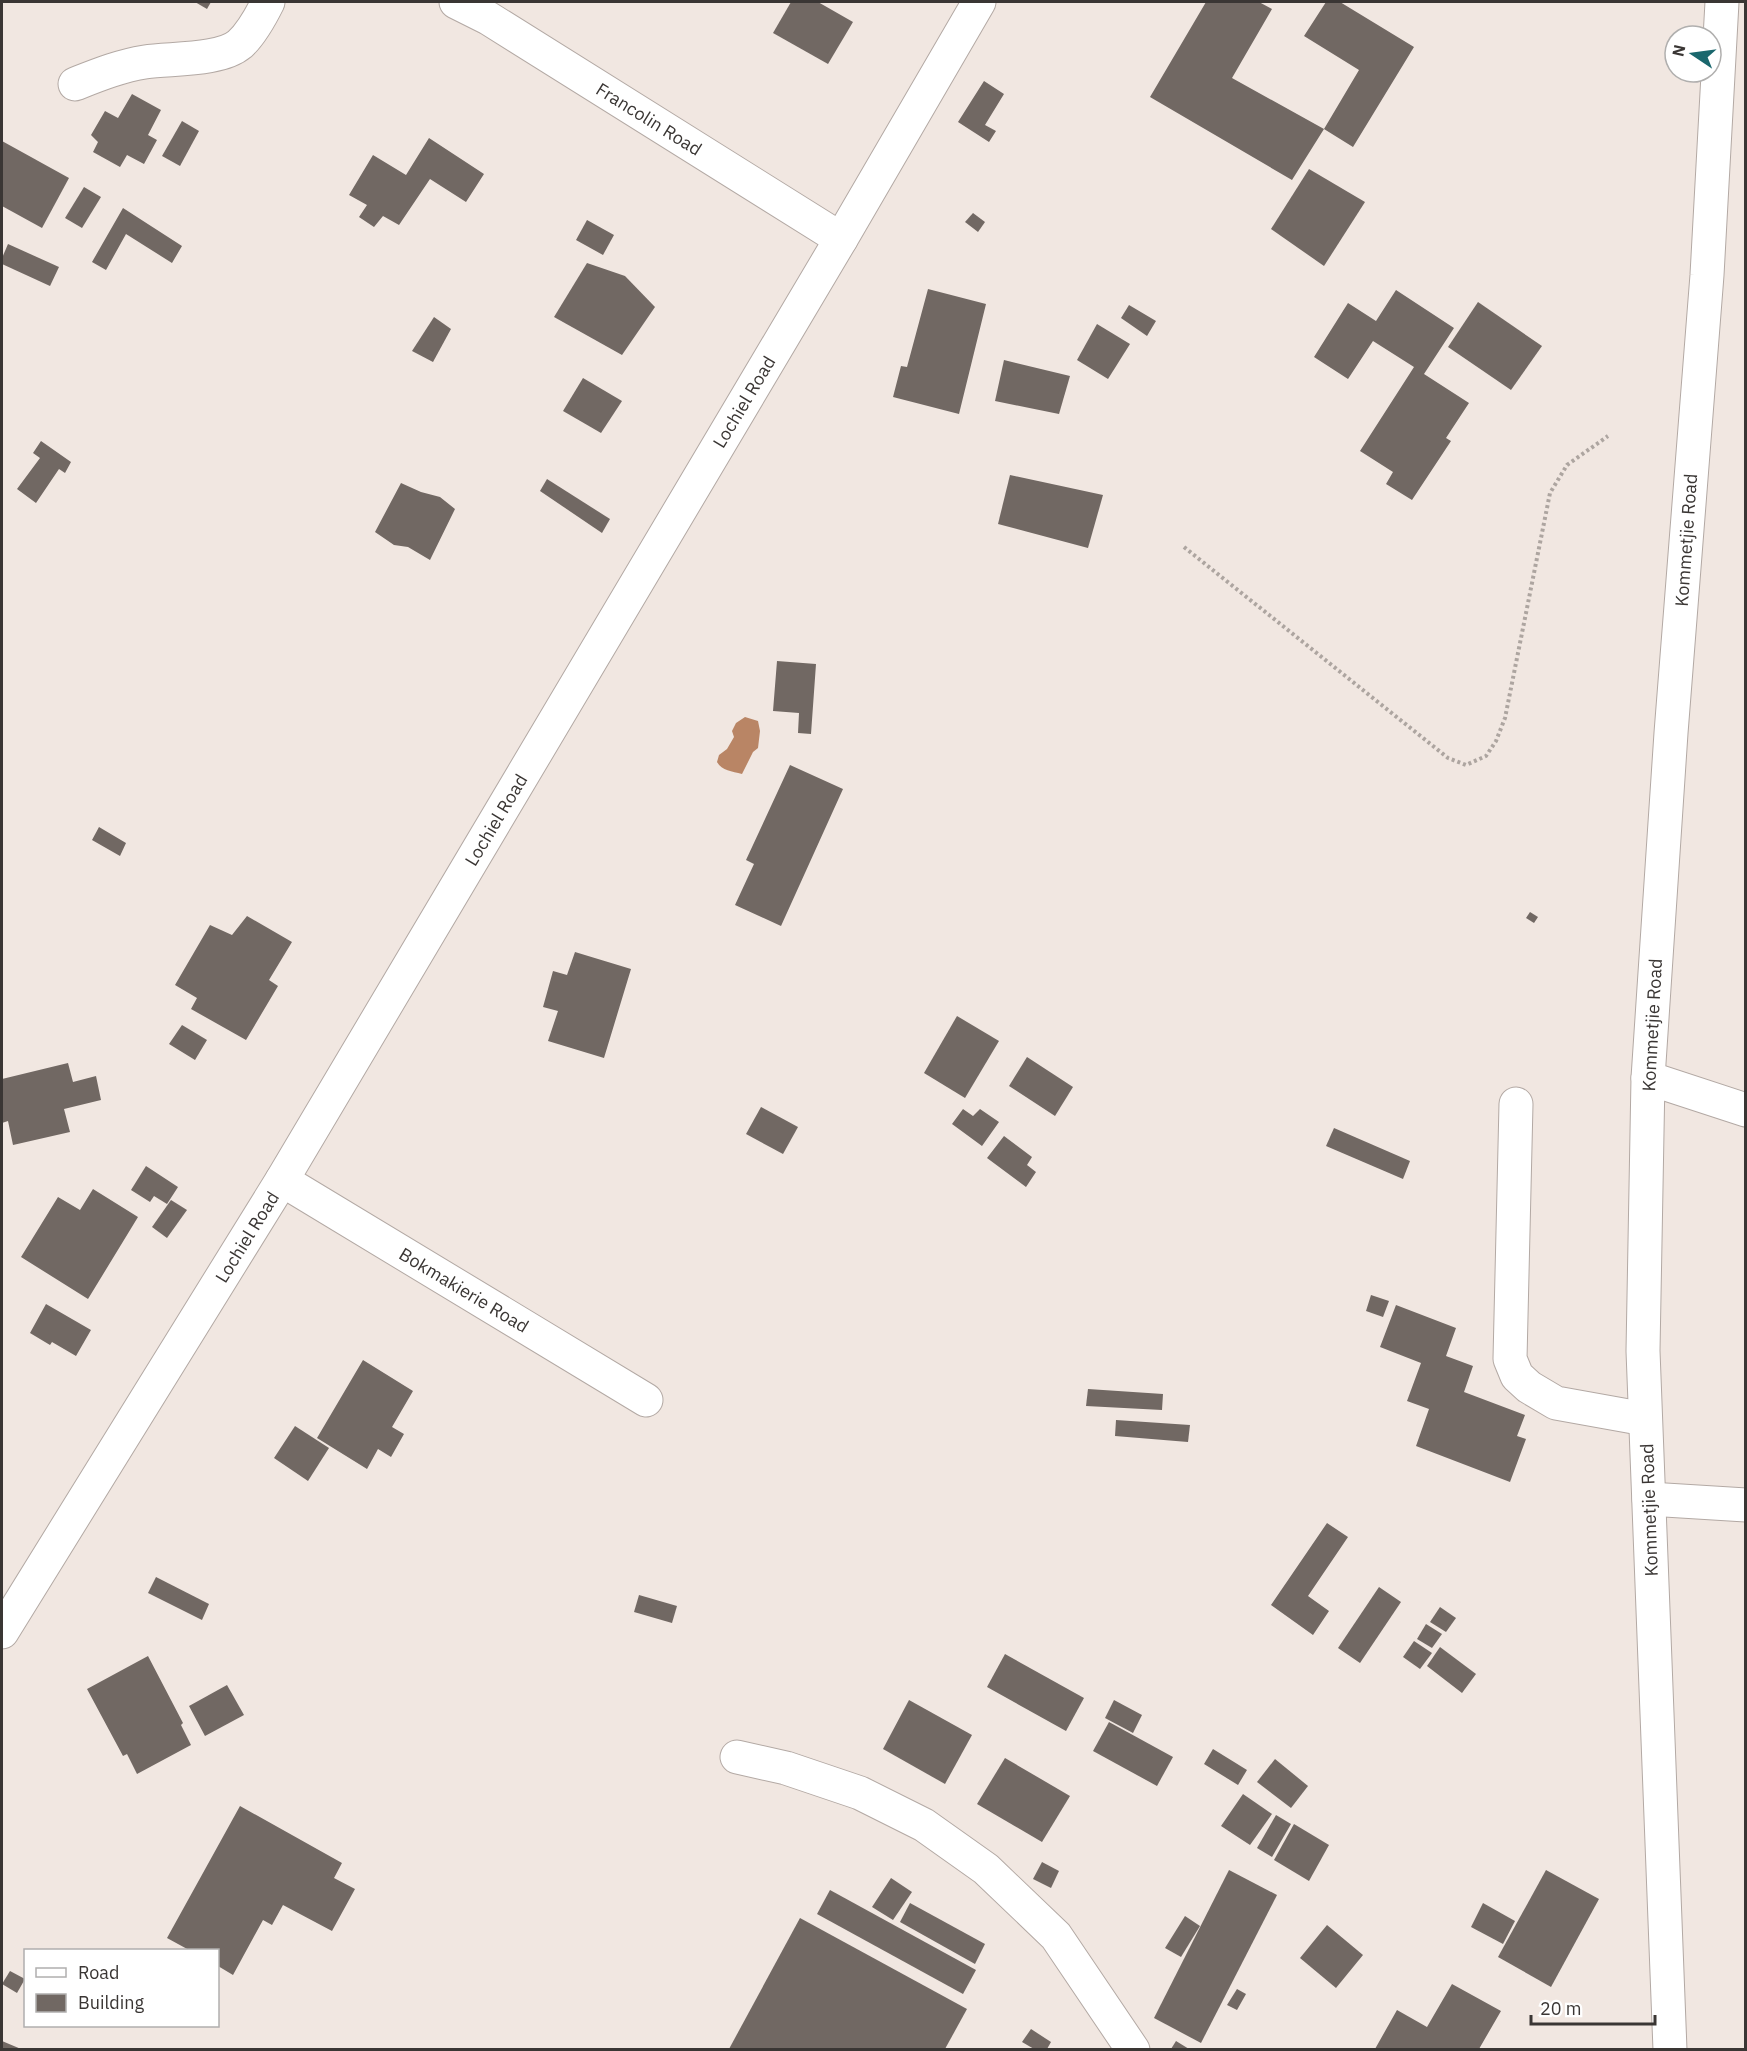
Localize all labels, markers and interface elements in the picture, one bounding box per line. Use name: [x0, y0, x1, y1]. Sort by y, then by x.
north arrow: [1663, 24, 1723, 84]
text: N: [1667, 43, 1689, 59]
street label: Francolin Road: [592, 77, 706, 161]
street label: Lochiel Road: [708, 352, 780, 452]
street label: Kommetjie Road: [1670, 473, 1702, 607]
street label: Lochiel Road: [460, 770, 532, 870]
street label: Kommetjie Road: [1637, 958, 1667, 1092]
street label: Lochiel Road: [210, 1187, 284, 1287]
street label: Bokmakierie Road: [395, 1242, 533, 1338]
street label: Kommetjie Road: [1635, 1443, 1663, 1577]
legend: [24, 1949, 219, 2027]
text: Road: [78, 1961, 119, 1984]
scale bar: [1531, 1988, 1656, 2026]
text: Building: [78, 1991, 145, 2014]
text: 20 m: [1540, 1997, 1582, 2020]

